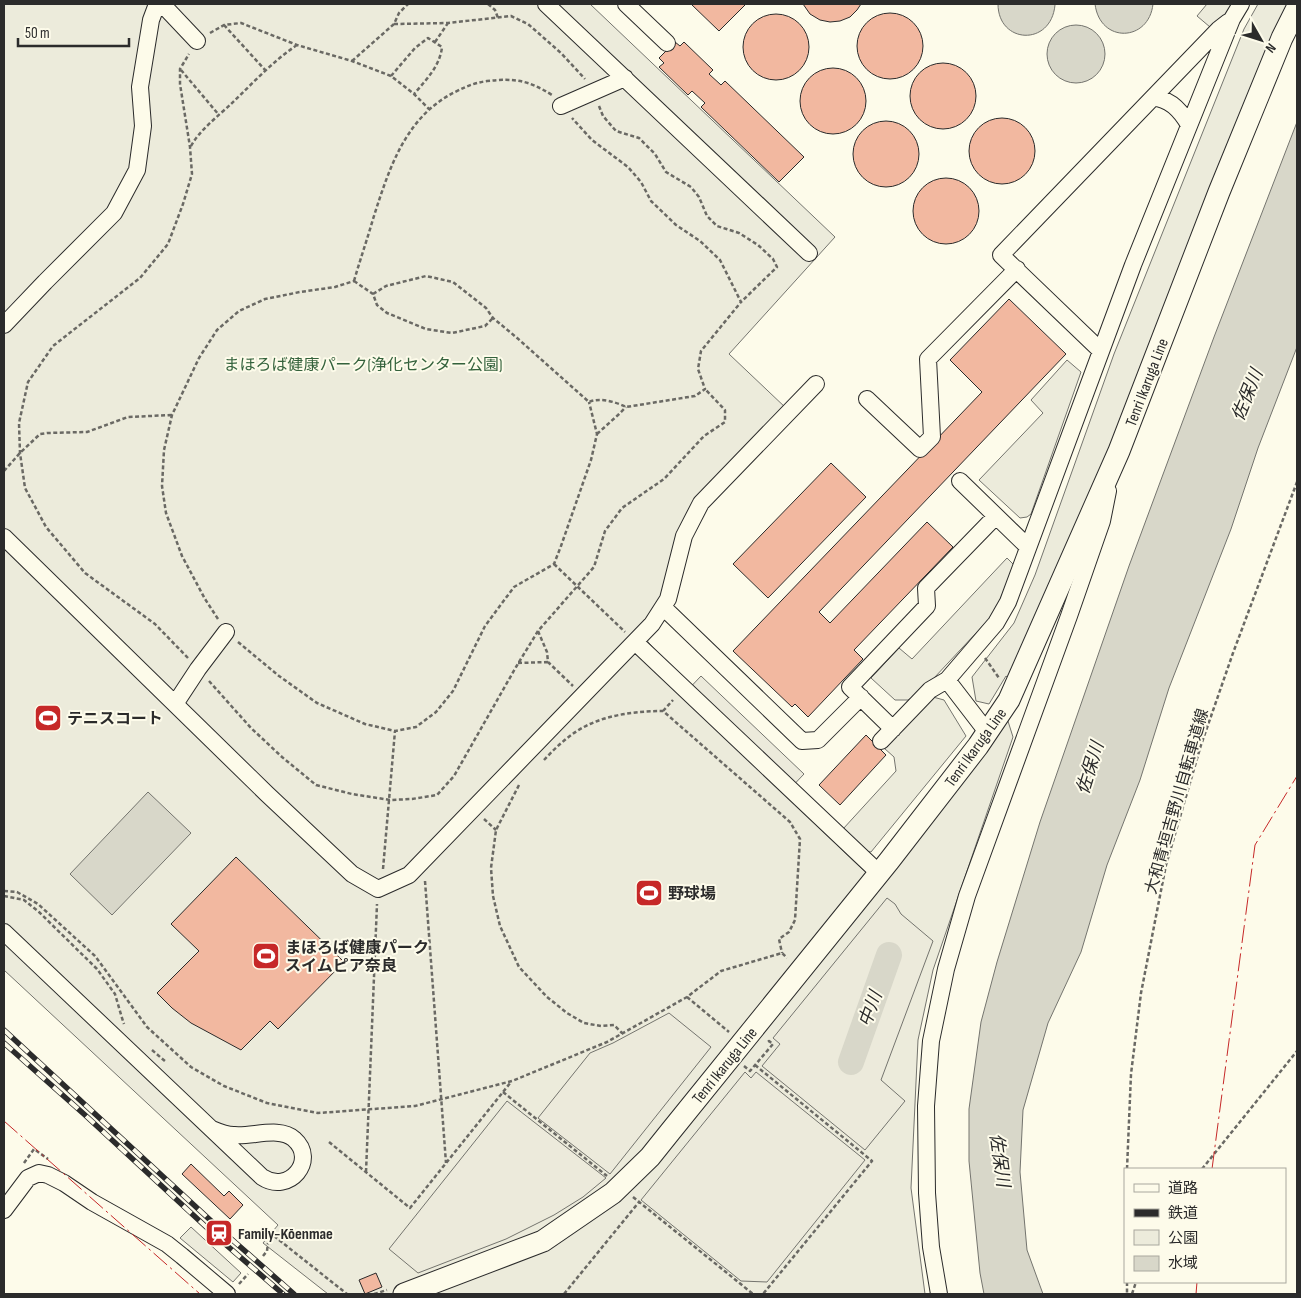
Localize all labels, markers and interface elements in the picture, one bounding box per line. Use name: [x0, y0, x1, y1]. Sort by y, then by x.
scale bar: [18, 15, 129, 47]
north arrow: [1236, 15, 1286, 65]
text: 50 m: [25, 24, 50, 43]
text: N: [1262, 40, 1280, 56]
street label: Tenri Ikaruga Line: [1122, 336, 1173, 429]
park label: まほろば健康パーク(浄化センター公園): [224, 356, 502, 375]
water label: 佐保川: [1228, 364, 1268, 424]
sports icon: テニスコート: [33, 703, 63, 733]
street label: Tenri Ikaruga Line: [941, 705, 1011, 791]
street label: 大和青垣吉野川自転車道線: [1142, 707, 1213, 896]
place label: テニスコート: [67, 710, 163, 729]
water label: 佐保川: [1073, 737, 1109, 797]
sports icon: 野球場: [634, 878, 664, 908]
place label: 野球場: [668, 885, 716, 904]
place label: まほろば健康パーク スイムピア奈良: [285, 939, 429, 976]
sports icon: まほろば健康パーク スイムピア奈良: [251, 941, 281, 971]
water label: 中川: [854, 987, 887, 1030]
street label: Tenri Ikaruga Line: [689, 1024, 762, 1108]
water label: 佐保川: [985, 1132, 1014, 1190]
legend: [1124, 1168, 1286, 1283]
text: 道路: [1168, 1179, 1198, 1198]
text: 鉄道: [1168, 1204, 1198, 1223]
station icon: Family-Kōenmae: [204, 1218, 234, 1248]
place label: Family-Kōenmae: [238, 1225, 333, 1244]
text: 公園: [1168, 1229, 1198, 1248]
text: 水域: [1168, 1254, 1198, 1273]

